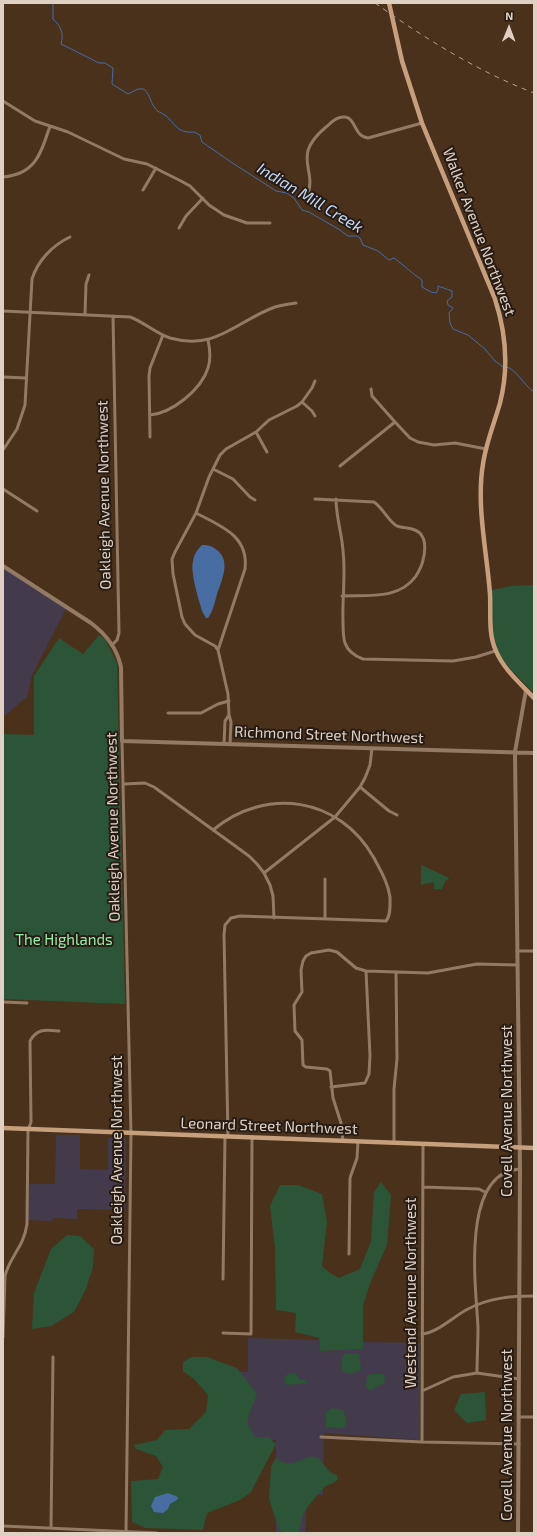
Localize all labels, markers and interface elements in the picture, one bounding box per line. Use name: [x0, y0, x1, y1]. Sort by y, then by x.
north arrow: [489, 8, 529, 48]
text: N: [505, 9, 513, 22]
street label: Walker Avenue Northwest: [439, 145, 519, 319]
water label: Indian Mill Creek: [254, 159, 366, 237]
street label: Oakleigh Avenue Northwest: [93, 400, 115, 590]
street label: Richmond Street Northwest: [234, 723, 424, 747]
street label: Oakleigh Avenue Northwest: [102, 732, 124, 922]
park label: The Highlands: [15, 931, 113, 949]
street label: Covell Avenue Northwest: [498, 1025, 516, 1197]
street label: Oakleigh Avenue Northwest: [108, 1055, 126, 1245]
street label: Leonard Street Northwest: [180, 1114, 358, 1138]
street label: Westend Avenue Northwest: [402, 1198, 420, 1388]
street label: Covell Avenue Northwest: [498, 1349, 516, 1521]

